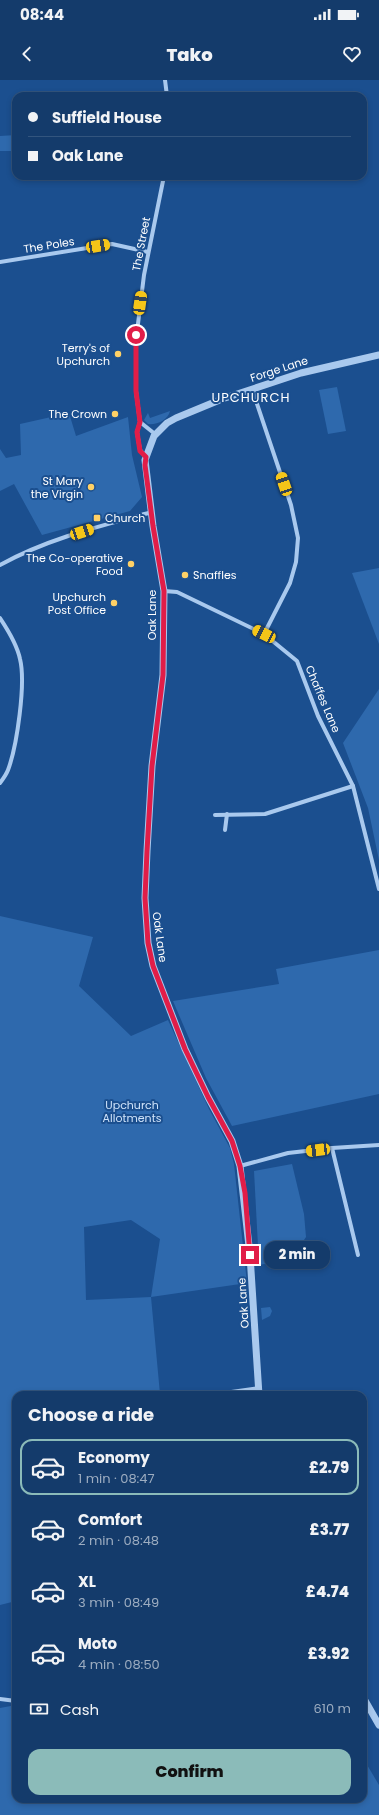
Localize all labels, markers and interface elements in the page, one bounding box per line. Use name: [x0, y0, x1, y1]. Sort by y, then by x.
text: 08:44: [20, 4, 64, 25]
text: Tako: [166, 42, 213, 67]
icon: back: [16, 43, 38, 65]
icon: heart: [341, 43, 363, 65]
text: Suffield House: [52, 107, 162, 128]
text: Oak Lane: [52, 145, 123, 166]
street label: The Street: [128, 215, 154, 273]
street label: The Poles: [22, 233, 76, 257]
car: [85, 238, 111, 254]
car: [132, 290, 148, 316]
route start: [127, 326, 145, 344]
place label: Terry's of Upchurch: [57, 340, 110, 369]
marker: Terry's of Upchurch: [113, 349, 123, 359]
street label: Forge Lane: [248, 352, 310, 386]
district label: UPCHURCH: [211, 388, 291, 407]
place label: The Crown: [49, 406, 107, 422]
marker: The Crown: [110, 409, 120, 419]
car: [274, 471, 294, 497]
place label: St Mary the Virgin: [31, 473, 84, 502]
marker: St Mary the Virgin: [86, 482, 96, 492]
place label: Church: [105, 510, 145, 526]
marker: Church: [92, 513, 102, 523]
car: [69, 523, 95, 541]
place label: The Co-operative Food: [26, 550, 123, 579]
marker: The Co-operative Food: [126, 559, 136, 569]
place label: Snaffles: [193, 567, 237, 583]
marker: Snaffles: [180, 570, 190, 580]
place label: Upchurch Post Office: [48, 589, 106, 618]
street label: Oak Lane: [144, 589, 160, 640]
marker: Upchurch Post Office: [109, 598, 119, 608]
car: [251, 623, 277, 645]
street label: Chaffes Lane: [302, 663, 344, 735]
street label: Oak Lane: [149, 911, 171, 963]
park label: Upchurch Allotments: [103, 1097, 162, 1126]
car: [305, 1143, 331, 1157]
callout: 2 min: [264, 1241, 330, 1269]
text: 2 min: [279, 1245, 315, 1264]
route end: [241, 1246, 259, 1264]
street label: Oak Lane: [233, 1277, 253, 1329]
text: Choose a ride: [28, 1402, 154, 1427]
text: Economy: [78, 1447, 150, 1468]
icon: car: [30, 1449, 66, 1485]
text: £2.79: [309, 1457, 349, 1478]
text: 1 min · 08:47: [78, 1469, 155, 1488]
text: Comfort: [78, 1509, 142, 1530]
icon: car: [30, 1511, 66, 1547]
text: £3.77: [310, 1519, 349, 1540]
text: 2 min · 08:48: [78, 1531, 159, 1550]
text: XL: [78, 1571, 96, 1592]
icon: car: [30, 1573, 66, 1609]
text: £4.74: [306, 1581, 349, 1602]
text: 3 min · 08:49: [78, 1593, 159, 1612]
text: Moto: [78, 1633, 117, 1654]
icon: car: [30, 1635, 66, 1671]
text: £3.92: [308, 1643, 349, 1664]
text: 4 min · 08:50: [78, 1655, 160, 1674]
icon: cash: [28, 1698, 50, 1720]
text: Cash: [60, 1699, 99, 1720]
text: 610 m: [314, 1699, 351, 1718]
button: Confirm: [28, 1749, 351, 1795]

